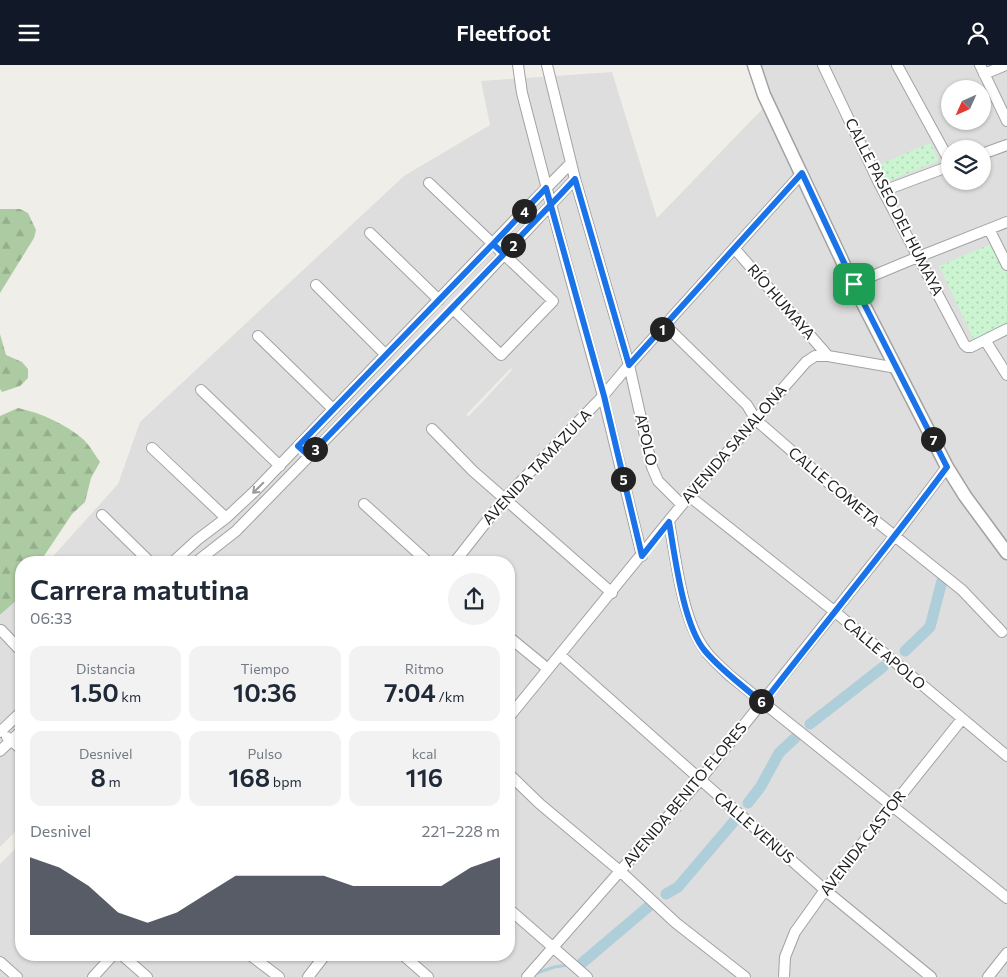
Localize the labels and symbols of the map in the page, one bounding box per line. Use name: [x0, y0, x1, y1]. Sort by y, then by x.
north arrow: [941, 80, 991, 130]
street label: CALLE PASEO DEL HUMAYA: [842, 115, 948, 298]
pin: 4: [512, 199, 536, 223]
pin: 2: [500, 233, 526, 257]
street label: RÍO HUMAYA: [744, 259, 820, 343]
pin: [833, 263, 875, 305]
pin: 1: [650, 317, 674, 341]
street label: AVENIDA SANALONA: [677, 381, 790, 506]
street label: AVENIDA TAMAZULA: [478, 405, 594, 528]
street label: APOLO: [632, 412, 662, 467]
pin: 7: [920, 427, 946, 451]
pin: 3: [302, 437, 328, 461]
street label: CALLE COMETA: [785, 443, 884, 530]
pin: 5: [610, 467, 636, 491]
one-way arrow: [252, 482, 264, 494]
street label: CALLE APOLO: [840, 614, 930, 693]
pin: 6: [748, 689, 774, 713]
street label: AVENIDA BENITO FLORES: [619, 718, 750, 870]
street label: AVENIDA CASTOR: [816, 786, 909, 899]
street label: CALLE VENUS: [711, 788, 798, 867]

